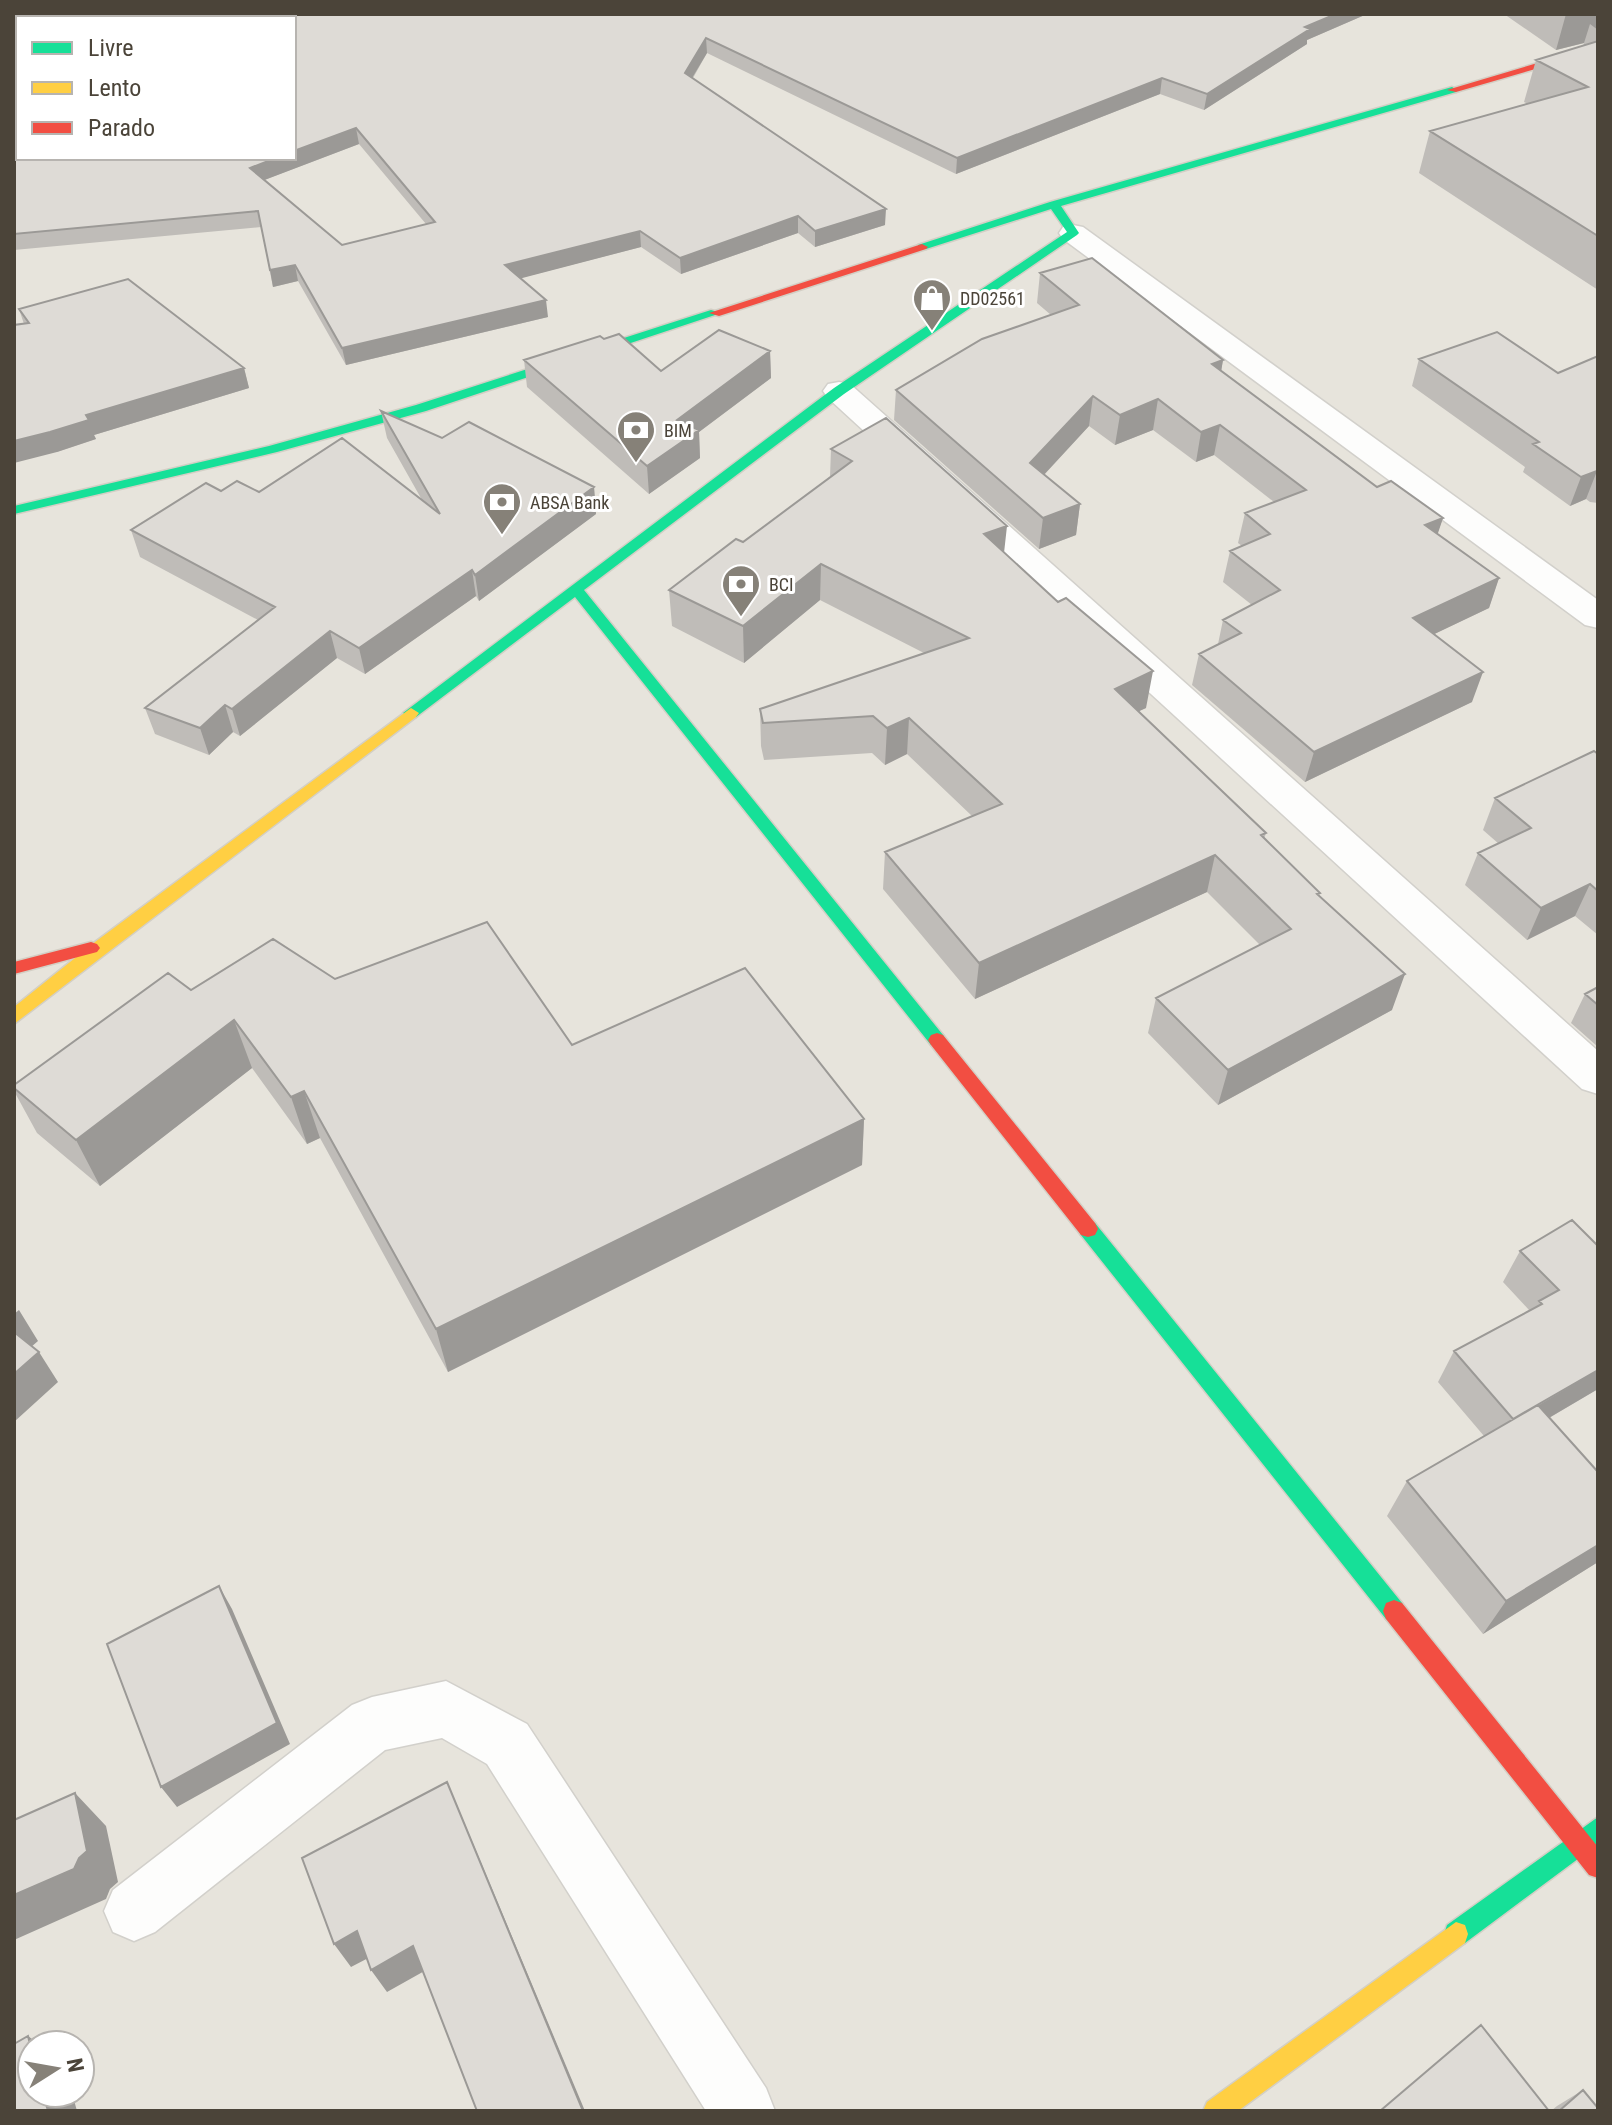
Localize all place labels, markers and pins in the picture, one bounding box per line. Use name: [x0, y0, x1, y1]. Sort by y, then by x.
shop icon: DD02561: [911, 277, 953, 332]
place label: DD02561: [960, 288, 1025, 309]
bank icon: BIM: [615, 409, 657, 464]
place label: BIM: [664, 420, 692, 441]
bank icon: ABSA Bank: [481, 481, 523, 536]
place label: ABSA Bank: [530, 492, 609, 513]
bank icon: BCI: [720, 563, 762, 618]
place label: BCI: [769, 574, 794, 595]

